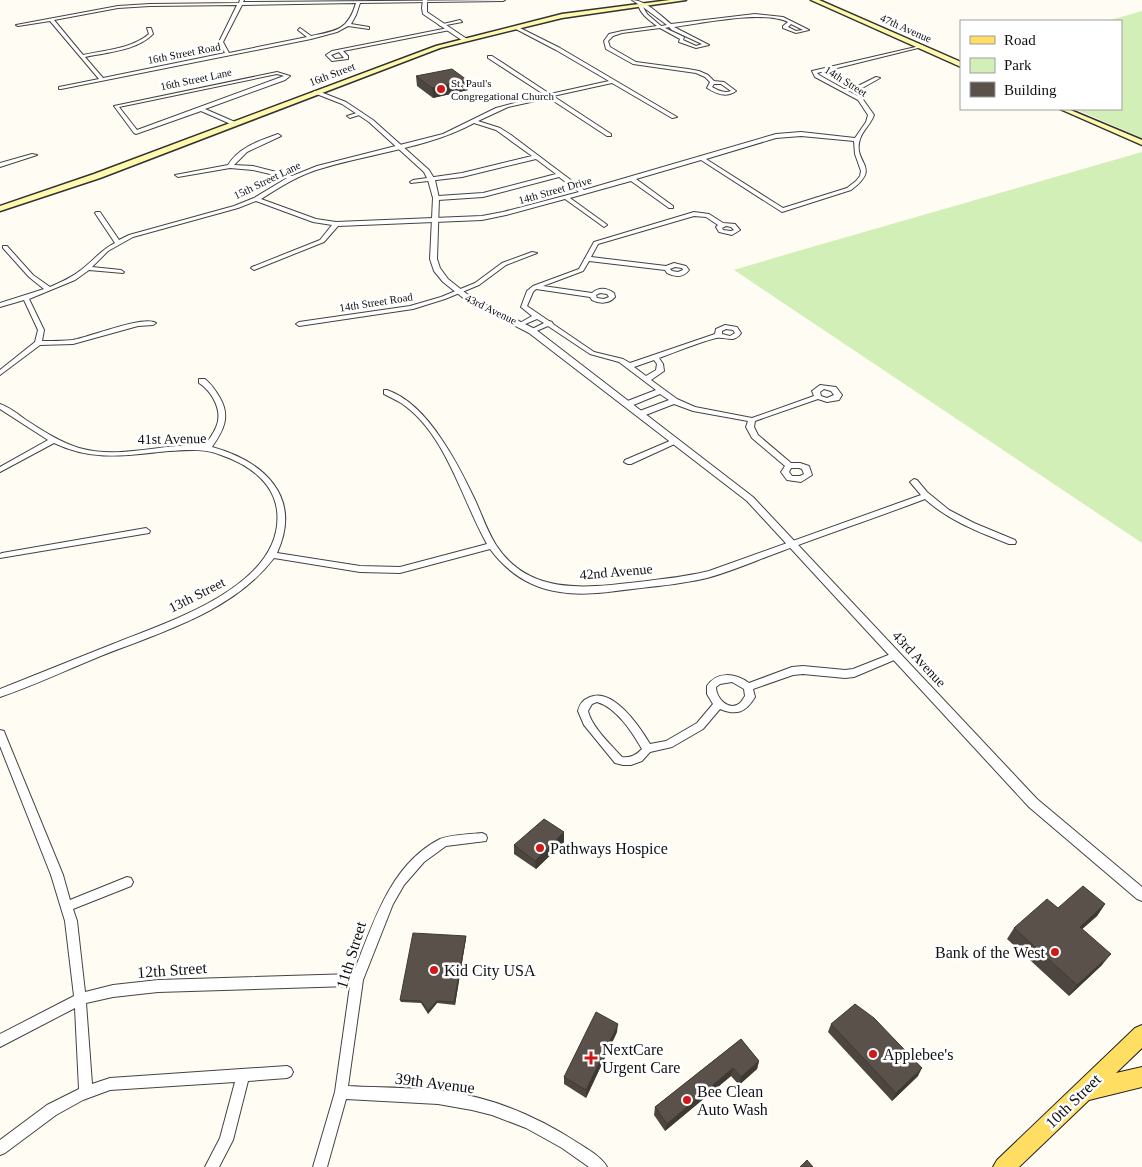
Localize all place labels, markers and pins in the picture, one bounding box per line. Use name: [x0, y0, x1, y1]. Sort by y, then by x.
place label: St. Paul's Congregational Church: [451, 77, 554, 102]
marker: St. Paul's Congregational Church: [435, 83, 447, 95]
place label: Pathways Hospice: [550, 840, 668, 858]
marker: Pathways Hospice: [534, 842, 546, 854]
place label: Bank of the West: [935, 944, 1046, 961]
marker: Bank of the West: [1049, 946, 1061, 958]
place label: Kid City USA: [444, 962, 536, 980]
marker: Kid City USA: [428, 964, 440, 976]
place label: NextCare Urgent Care: [602, 1041, 680, 1077]
place label: Applebee's: [883, 1046, 953, 1064]
marker: Applebee's: [867, 1048, 879, 1060]
marker: NextCare Urgent Care: [584, 1051, 598, 1065]
place label: Bee Clean Auto Wash: [697, 1083, 768, 1118]
marker: Bee Clean Auto Wash: [681, 1094, 693, 1106]

